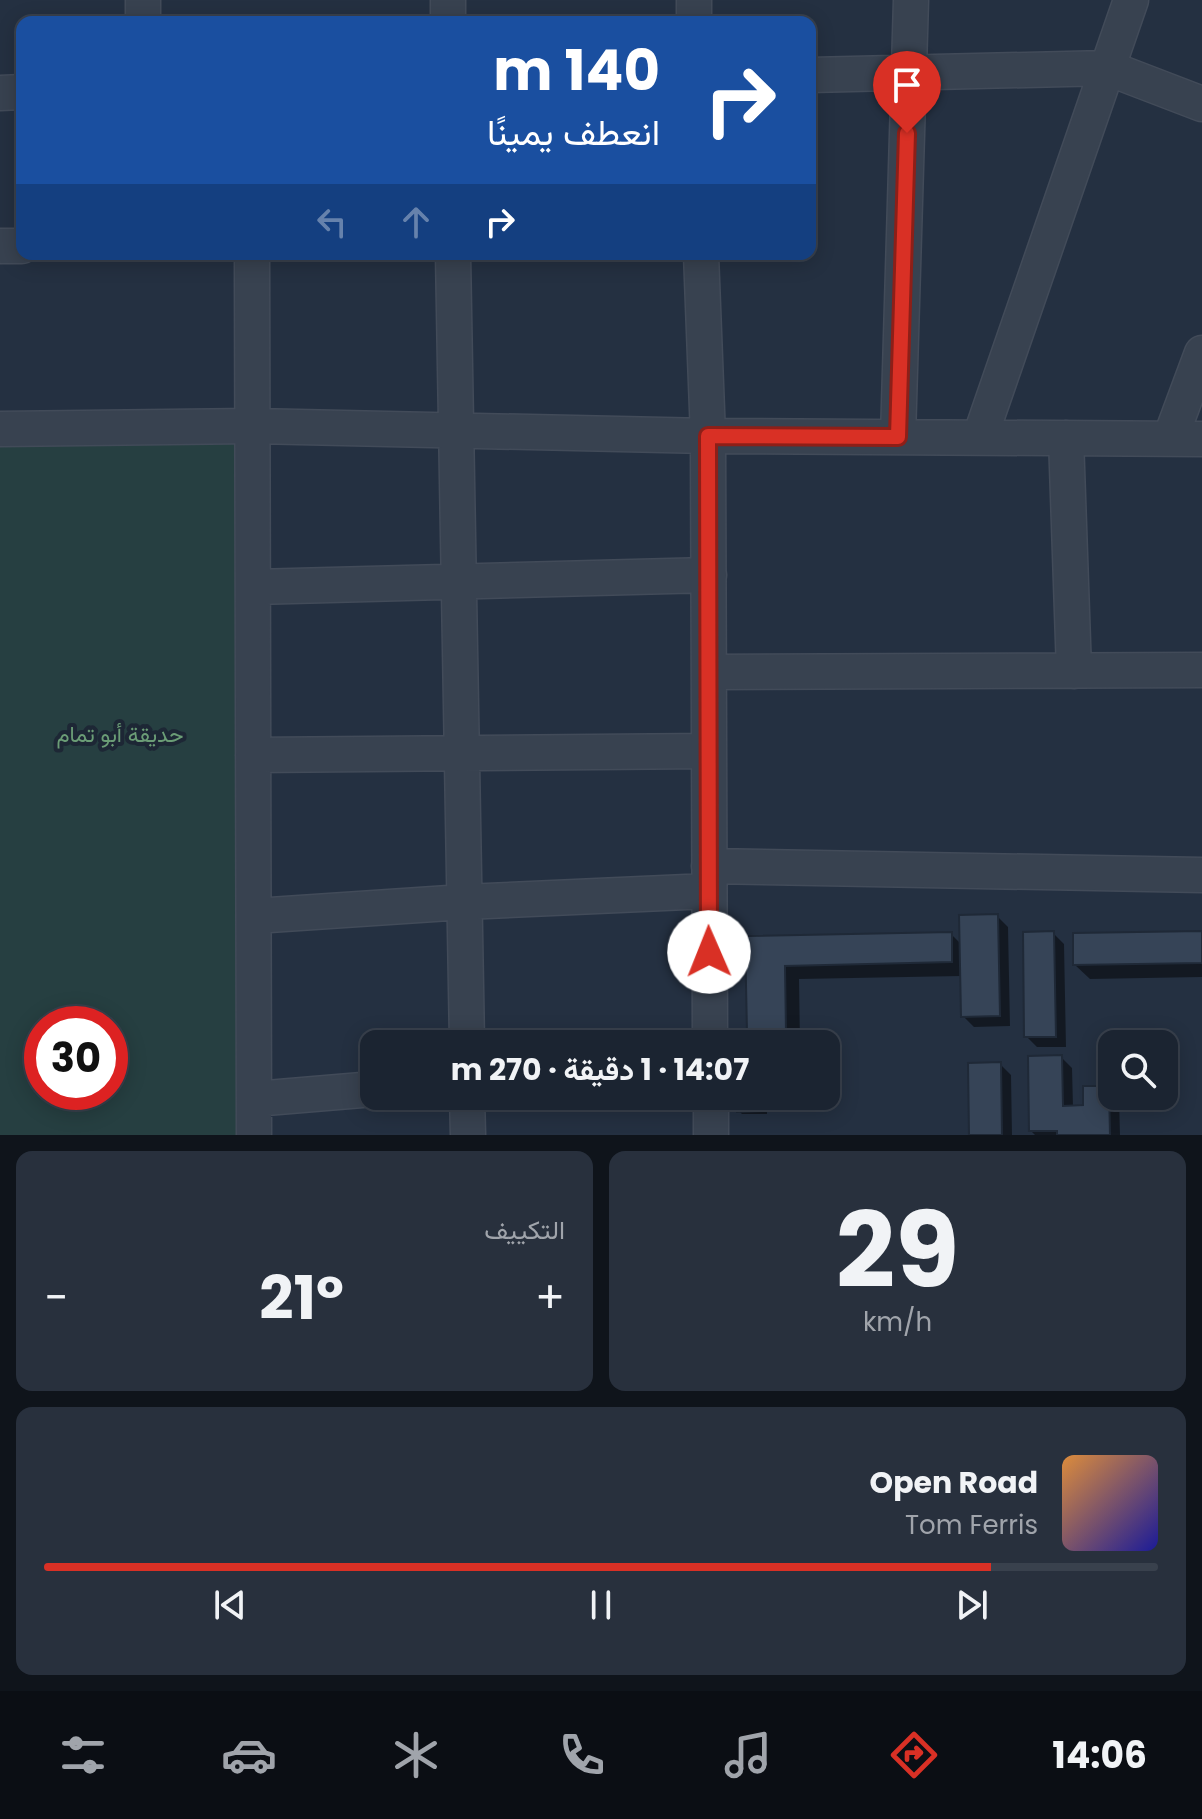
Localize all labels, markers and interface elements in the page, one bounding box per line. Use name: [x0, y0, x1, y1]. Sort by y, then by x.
text: 140 m: [493, 31, 660, 110]
icon: right: [688, 48, 792, 152]
pin: [873, 51, 941, 133]
icon: arrive: [885, 63, 929, 107]
text: انعطف يمينًا: [487, 107, 660, 158]
icon: left: [310, 200, 354, 244]
icon: ahead: [394, 200, 438, 244]
icon: right: [478, 200, 522, 244]
park label: حديقة أبو تمام: [57, 719, 183, 750]
position arrow: [667, 910, 751, 994]
speed limit sign: 30: [24, 1006, 128, 1110]
map controls: [1098, 1030, 1178, 1110]
button: search: [1098, 1030, 1178, 1110]
text: 14:07 · 1 دقيقة · 270 m: [451, 1048, 749, 1091]
text: 29: [836, 1178, 959, 1323]
text: التكييف: [484, 1212, 565, 1248]
text: 21°: [259, 1256, 344, 1340]
text: −: [44, 1267, 68, 1328]
text: +: [535, 1267, 565, 1328]
text: km/h: [863, 1304, 932, 1340]
text: Open Road: [870, 1461, 1038, 1504]
text: Tom Ferris: [905, 1507, 1038, 1543]
icon: previous: [208, 1583, 252, 1627]
icon: pause: [579, 1583, 623, 1627]
icon: next: [950, 1583, 994, 1627]
icon: filters: [55, 1727, 111, 1783]
icon: car: [221, 1727, 277, 1783]
icon: climate: [388, 1727, 444, 1783]
icon: phone: [554, 1727, 610, 1783]
icon: music: [720, 1727, 776, 1783]
icon: directions: [886, 1727, 942, 1783]
text: 14:06: [1052, 1730, 1147, 1781]

